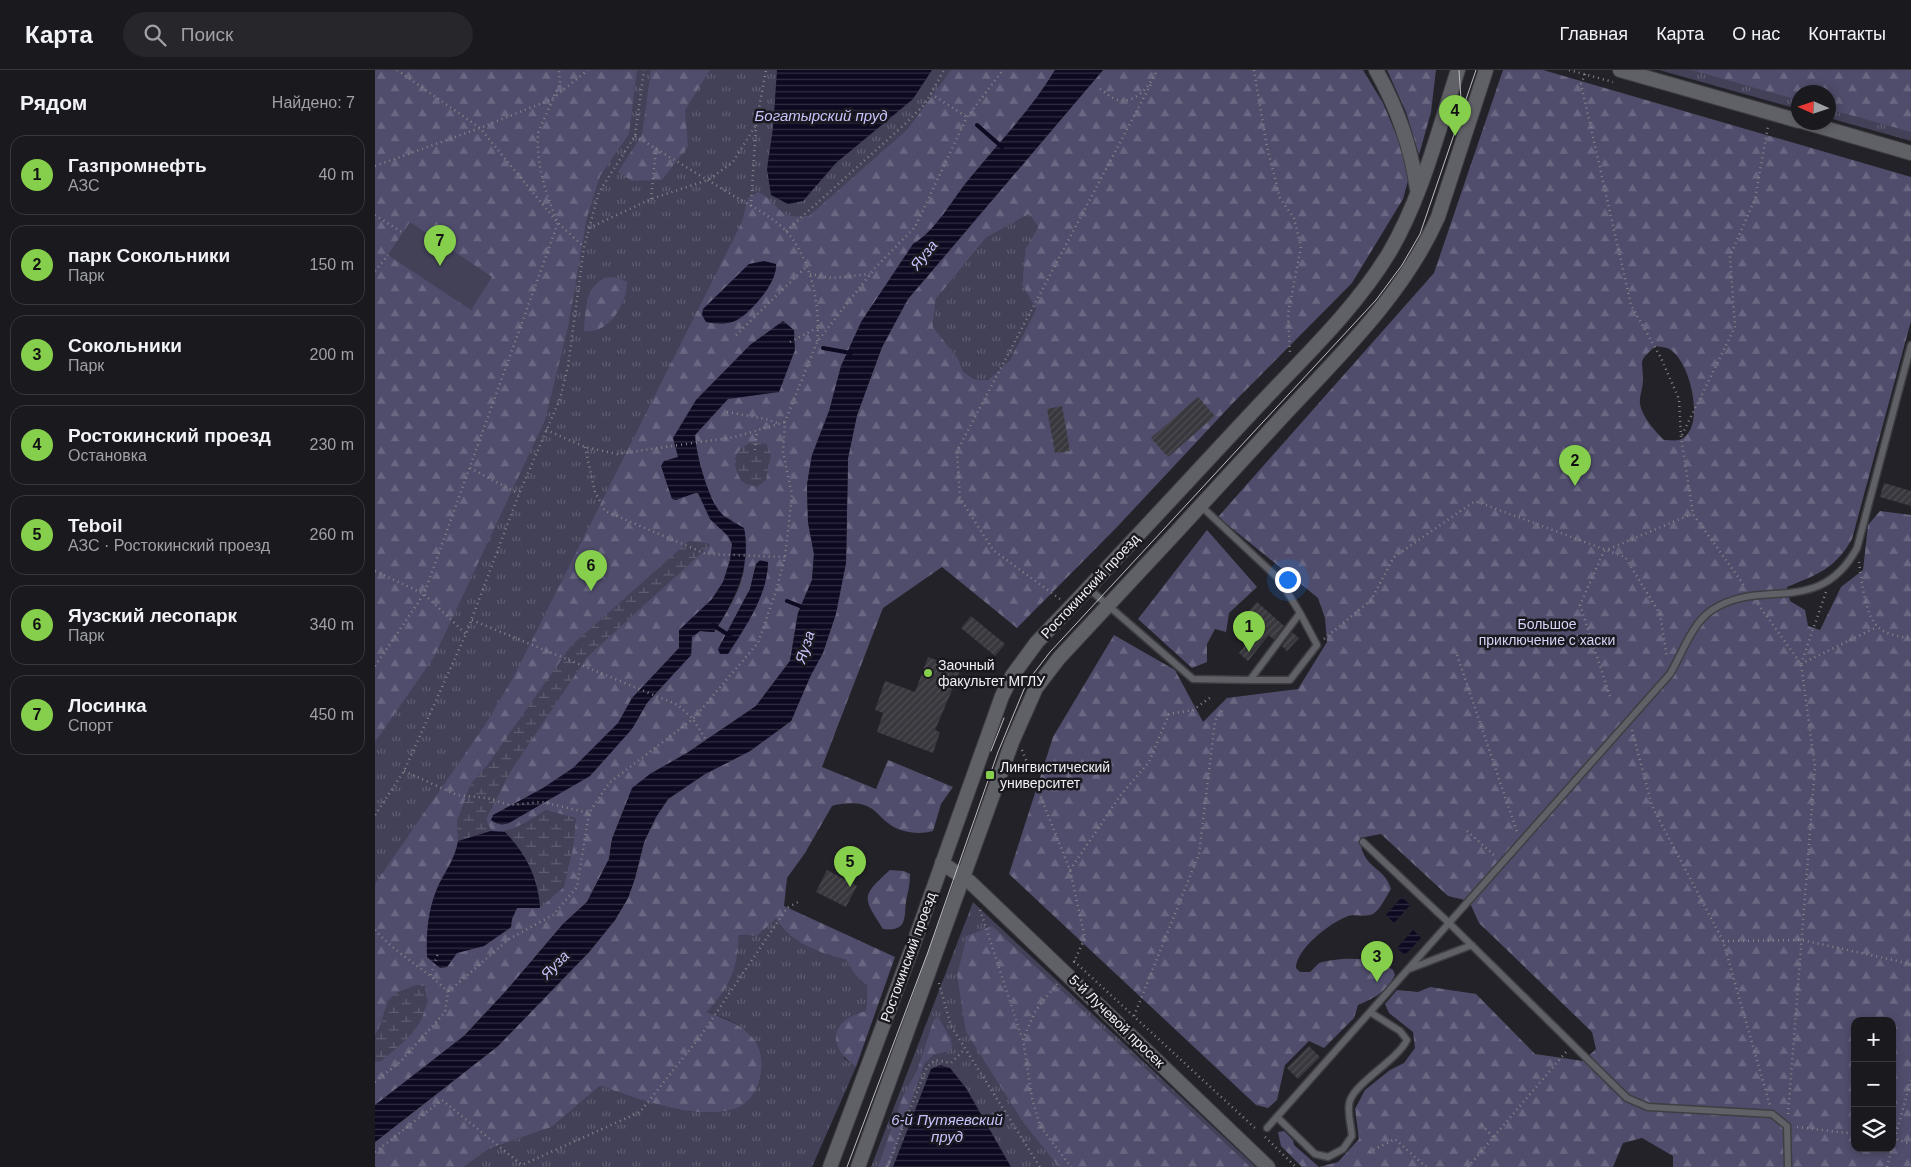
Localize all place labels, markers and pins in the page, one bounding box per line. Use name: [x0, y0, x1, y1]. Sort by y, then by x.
pin: 4: [1439, 95, 1471, 136]
pin: 7: [424, 225, 456, 266]
pin: 2: [1559, 445, 1591, 486]
pin: 6: [575, 550, 607, 591]
pin: 1: [1233, 611, 1265, 652]
place label: Заочный факультет МГЛУ: [938, 657, 1045, 689]
marker: Заочный факультет МГЛУ: [922, 667, 934, 679]
place label: Лингвистический университет: [1000, 759, 1110, 791]
marker: Лингвистический университет: [984, 769, 996, 781]
pin: 5: [834, 846, 866, 887]
pin: 3: [1361, 941, 1393, 982]

